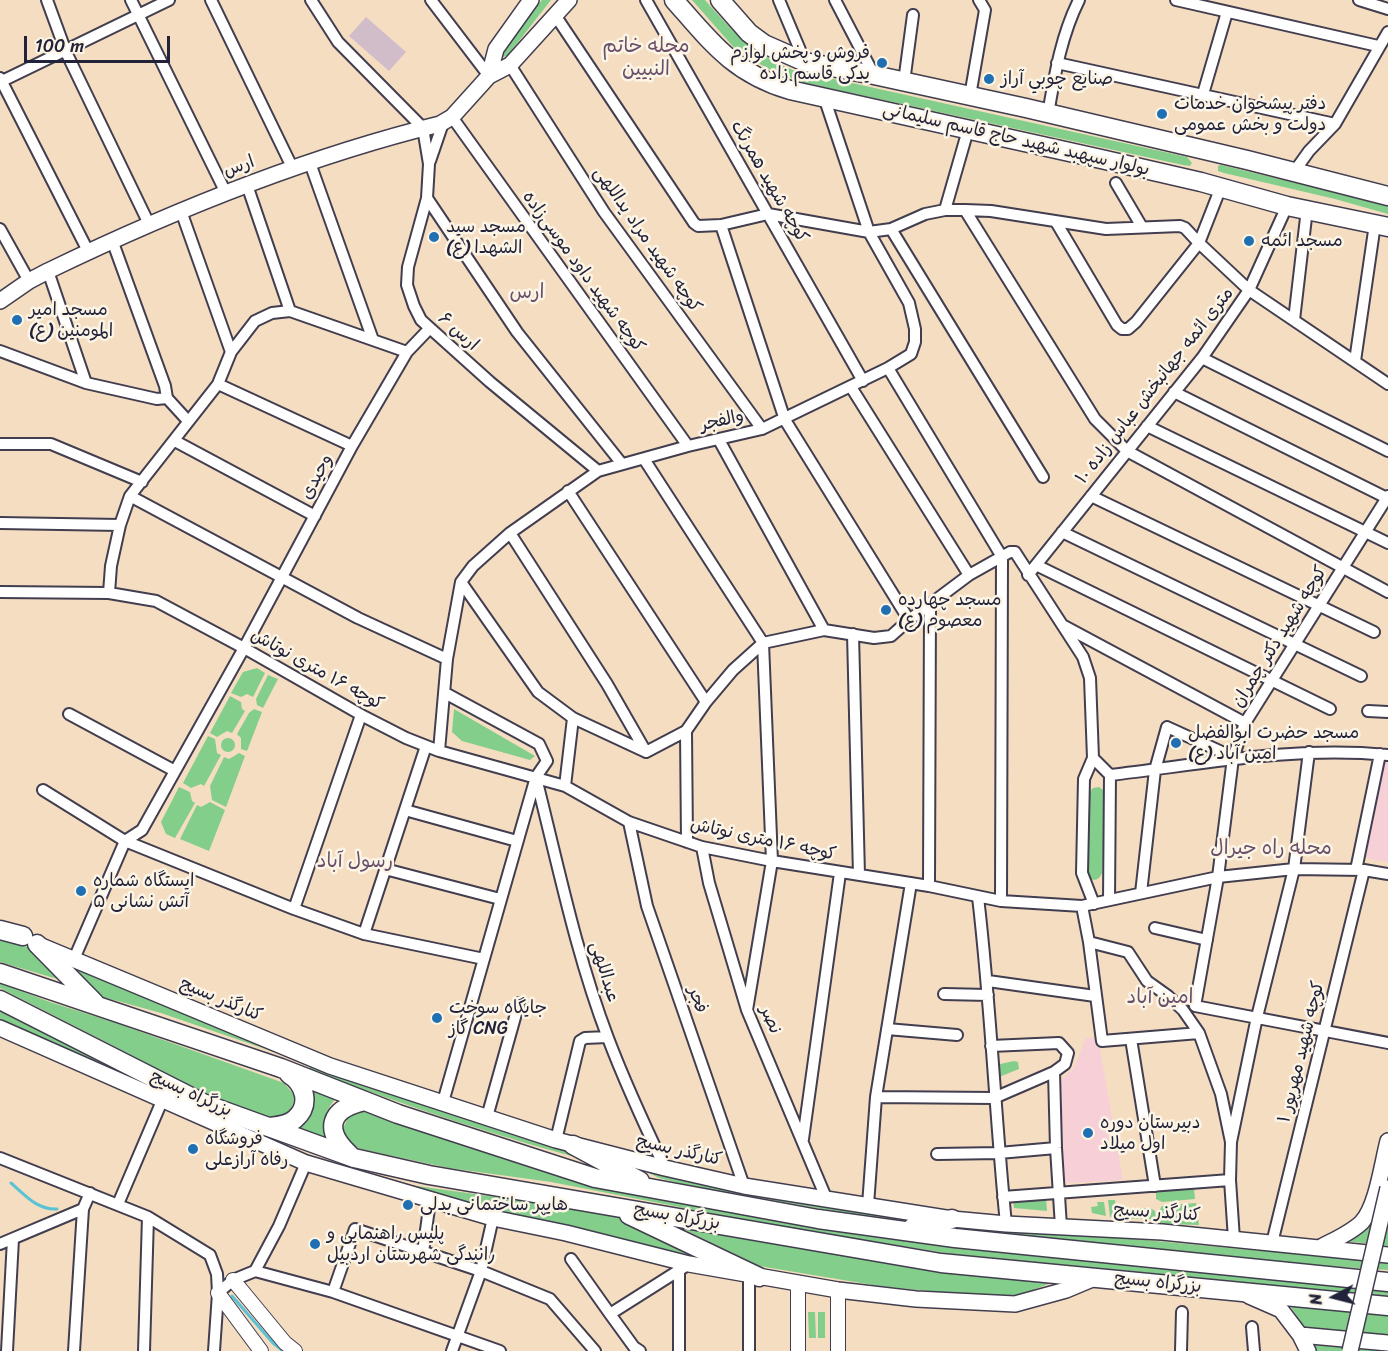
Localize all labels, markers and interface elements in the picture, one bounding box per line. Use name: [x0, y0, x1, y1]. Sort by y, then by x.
scale bar: [27, 24, 172, 62]
text: 100 m: [35, 30, 84, 62]
district label: محله خاتم النبیین: [602, 35, 690, 82]
place label: فروش و پخش لوازم یدکی قاسم زاده: [730, 42, 870, 84]
marker: فروش و پخش لوازم یدکی قاسم زاده: [875, 56, 889, 70]
place label: صنايع چوبي آراز: [1001, 68, 1113, 90]
marker: صنايع چوبي آراز: [982, 72, 996, 86]
place label: دفتر پیشخوان خدمات دولت و بخش عمومی: [1174, 93, 1326, 136]
street label: بولوار سپهبد شهید حاج قاسم سلیمانی: [881, 99, 1151, 181]
marker: دفتر پیشخوان خدمات دولت و بخش عمومی: [1155, 107, 1169, 121]
street label: کوچه شهید همرنگ: [725, 117, 813, 247]
street label: ارس: [220, 151, 258, 183]
street label: کوچه شهید مراد یداللهی: [588, 163, 706, 317]
street label: کوچه شهید داود موسی‌زاده: [517, 187, 649, 357]
place label: مسجد سید الشهدا (ع): [446, 216, 526, 258]
marker: مسجد سید الشهدا (ع): [427, 230, 441, 244]
place label: مسجد ائمه: [1261, 230, 1343, 252]
marker: مسجد ائمه: [1242, 234, 1256, 248]
district label: ارس: [509, 281, 545, 305]
street label: ۱۰ متری ائمه جهانبخش عباس زاده: [1071, 283, 1239, 489]
place label: مسجد امیر المومنین (ع): [29, 299, 113, 342]
street label: ارس ۶: [433, 308, 483, 356]
marker: مسجد امیر المومنین (ع): [10, 313, 24, 327]
street label: والفجر: [698, 405, 746, 437]
street label: وحیدی: [296, 451, 338, 503]
street label: کوچه شهید دکتر چمران: [1228, 562, 1332, 712]
place label: مسجد چهارده معصوم (ع): [898, 589, 1002, 632]
marker: مسجد چهارده معصوم (ع): [879, 603, 893, 617]
street label: کوچه ۱۶ متری نوتاش: [247, 625, 387, 715]
place label: مسجد حضرت ابوالفضل (ع) امین آباد: [1188, 722, 1359, 764]
marker: مسجد حضرت ابوالفضل (ع) امین آباد: [1169, 736, 1183, 750]
street label: کوچه ۱۶ متری نوتاش: [688, 814, 838, 866]
district label: محله راه جیرال: [1210, 837, 1332, 861]
district label: رسول آباد: [317, 850, 393, 874]
place label: ایستگاه شماره ۵ آتش نشانی: [93, 870, 194, 912]
marker: ایستگاه شماره ۵ آتش نشانی: [74, 884, 88, 898]
street label: عبداللهی: [585, 939, 623, 1005]
street label: کنارگذر بسیج: [177, 973, 265, 1027]
street label: کوچه شهید مهرپور ۱: [1274, 979, 1330, 1125]
street label: فجر: [682, 984, 712, 1016]
district label: امین آباد: [1127, 986, 1193, 1010]
place label: جایگاه سوخت گاز CNG: [449, 997, 547, 1040]
street label: نصر: [754, 1003, 786, 1037]
marker: جایگاه سوخت گاز CNG: [430, 1011, 444, 1025]
street label: بزرگراه بسیج: [147, 1066, 235, 1122]
place label: دبیرستان دوره اول میلاد: [1100, 1112, 1201, 1154]
marker: دبیرستان دوره اول میلاد: [1081, 1126, 1095, 1140]
place label: فروشگاه رفاه آرازعلی: [205, 1128, 288, 1170]
street label: کنارگذر بسیج: [634, 1131, 724, 1171]
marker: فروشگاه رفاه آرازعلی: [186, 1142, 200, 1156]
place label: هایپر ساختمانی بدلی: [420, 1194, 568, 1216]
marker: هایپر ساختمانی بدلی: [401, 1198, 415, 1212]
street label: بزرگراه بسیج: [632, 1199, 722, 1235]
street label: کنارگذر بسیج: [1113, 1199, 1201, 1227]
place label: پلیس راهنمایی و رانندگی شهرستان اردبیل: [327, 1223, 496, 1266]
marker: پلیس راهنمایی و رانندگی شهرستان اردبیل: [308, 1237, 322, 1251]
north arrow: [1304, 1267, 1364, 1327]
street label: بزرگراه بسیج: [1113, 1268, 1203, 1298]
text: N: [1301, 1292, 1331, 1307]

